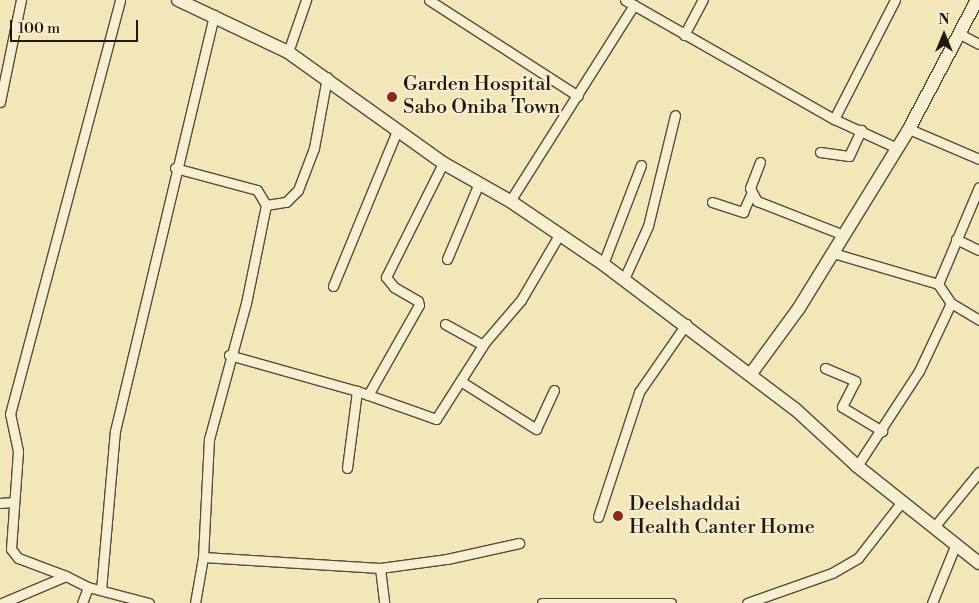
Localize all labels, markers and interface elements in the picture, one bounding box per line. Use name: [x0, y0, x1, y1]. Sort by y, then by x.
scale bar: [12, 10, 140, 42]
north arrow: [919, 10, 969, 60]
text: N: [938, 11, 950, 29]
text: 100 m: [18, 19, 60, 38]
place label: Garden Hospital Sabo Oniba Town: [403, 73, 560, 120]
marker: Garden Hospital Sabo Oniba Town: [385, 90, 399, 104]
place label: Deelshaddai Health Canter Home: [629, 492, 815, 539]
marker: Deelshaddai Health Canter Home: [611, 509, 625, 523]

